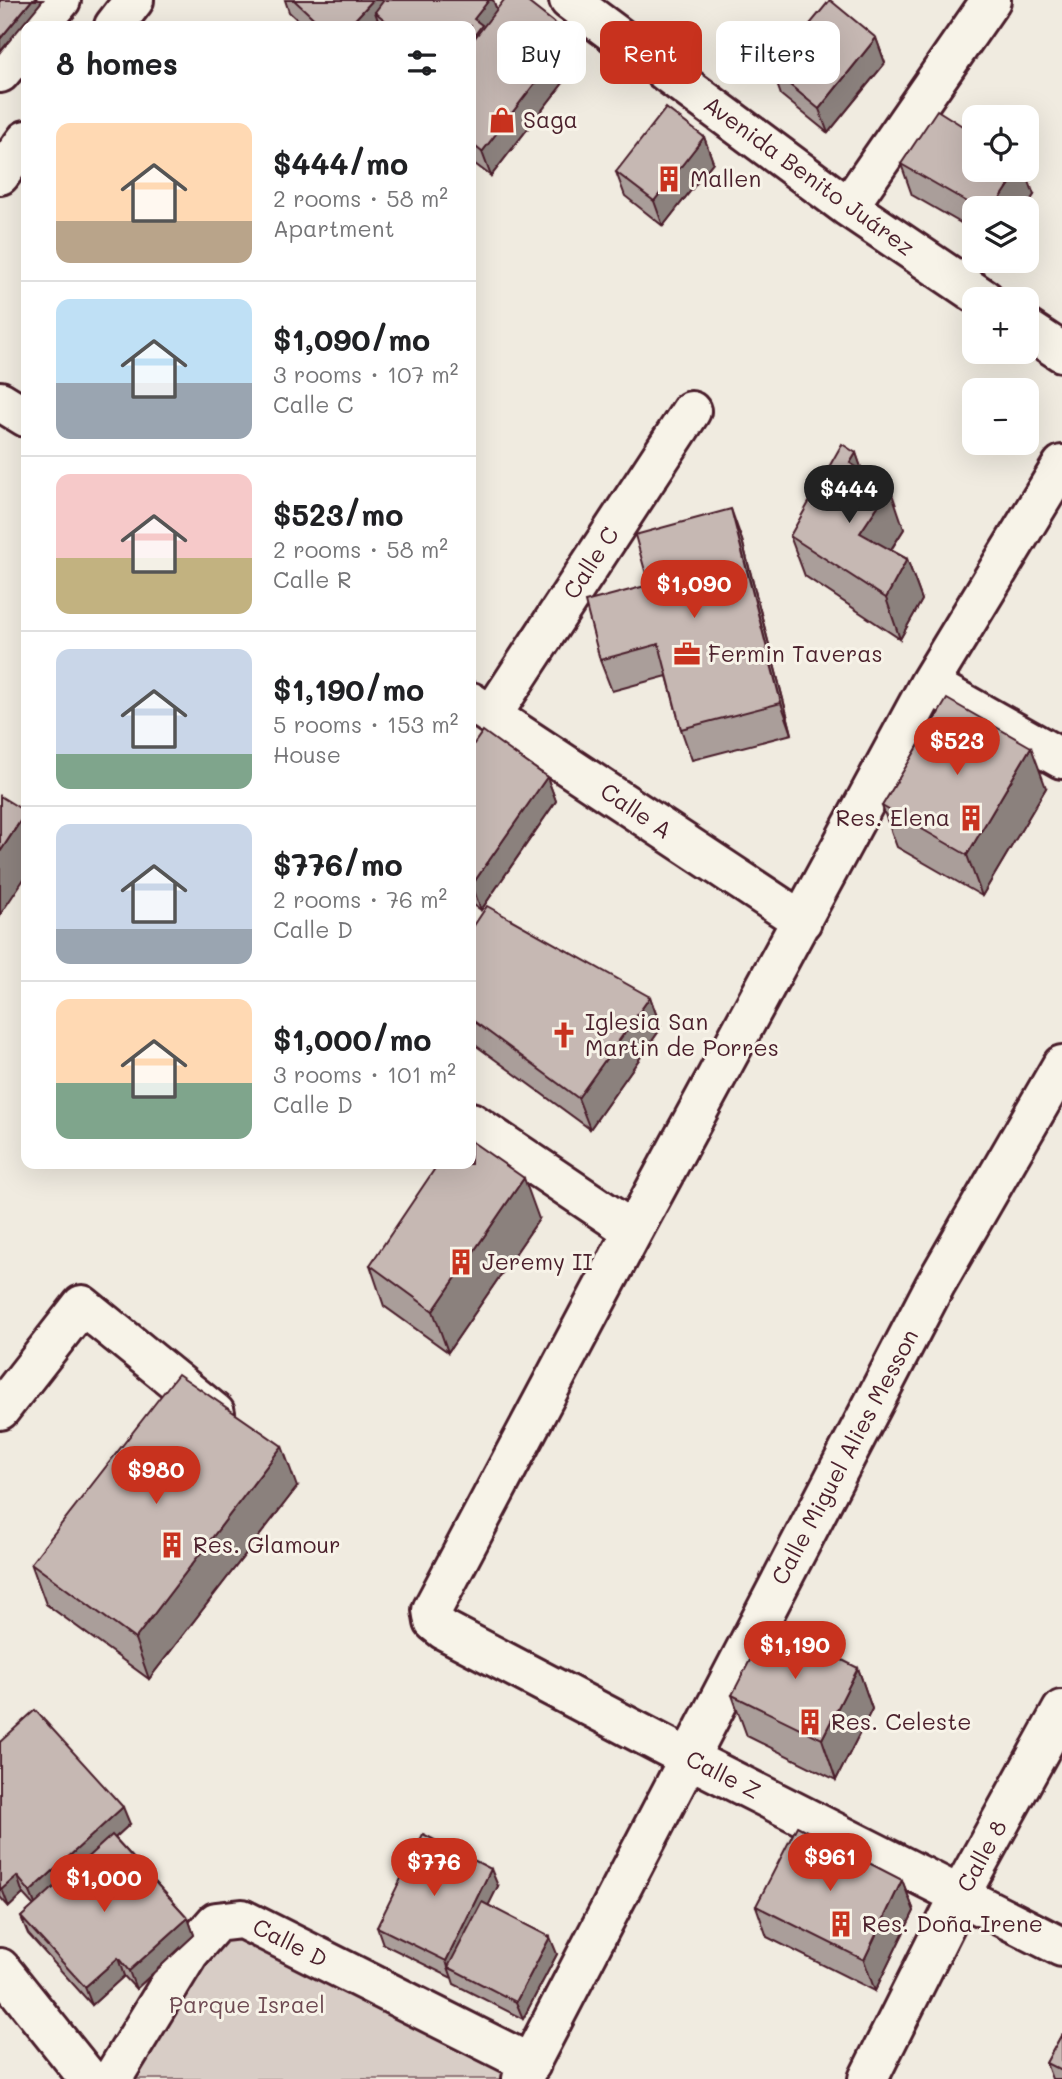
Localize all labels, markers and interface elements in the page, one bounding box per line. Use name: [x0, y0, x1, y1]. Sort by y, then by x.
chip: Buy: [497, 21, 586, 84]
chip: Rent: [600, 21, 702, 84]
chip: Filters: [716, 21, 840, 84]
text: 8 homes: [56, 43, 178, 83]
icon: filters: [403, 44, 441, 82]
street label: Avenida Benito Juárez: [698, 89, 921, 262]
place label: Saga: [523, 104, 578, 134]
shop icon: Saga: [487, 105, 517, 135]
map controls: [962, 105, 1039, 455]
button: locate: [962, 105, 1039, 182]
text: $444/mo: [273, 143, 408, 183]
icon: home: [112, 151, 196, 235]
place label: Mallen: [690, 163, 761, 193]
building icon: Mallen: [654, 164, 684, 194]
text: 2 rooms · 58 m²: [273, 183, 448, 213]
button: layers: [962, 196, 1039, 273]
text: Apartment: [273, 213, 395, 243]
button: +: [962, 287, 1039, 364]
text: $1,090/mo: [273, 319, 430, 359]
icon: home: [112, 327, 196, 411]
text: 3 rooms · 107 m²: [273, 359, 459, 389]
button: −: [962, 378, 1039, 455]
text: Calle C: [273, 389, 353, 419]
pin: $444: [808, 466, 890, 525]
text: $444: [820, 473, 878, 503]
text: $523/mo: [273, 494, 403, 534]
icon: home: [112, 502, 196, 586]
street label: Calle C: [556, 521, 625, 604]
text: 2 rooms · 58 m²: [273, 534, 448, 564]
pin: $1,090: [637, 560, 751, 620]
text: Calle R: [273, 564, 352, 594]
text: $1,090: [657, 568, 731, 598]
place label: Fermin Taveras: [708, 638, 883, 668]
office icon: Fermin Taveras: [672, 639, 702, 669]
text: $1,190/mo: [273, 669, 424, 709]
icon: home: [112, 677, 196, 761]
text: 5 rooms · 153 m²: [273, 709, 458, 739]
pin: $523: [916, 718, 998, 777]
text: $523: [930, 725, 984, 755]
text: House: [273, 739, 341, 769]
street label: Calle A: [595, 775, 678, 845]
place label: Res. Elena: [835, 802, 950, 832]
building icon: Res. Elena: [956, 803, 986, 833]
text: $776/mo: [273, 844, 403, 884]
icon: home: [112, 852, 196, 936]
text: 2 rooms · 76 m²: [273, 884, 447, 914]
text: Calle D: [273, 914, 353, 944]
place label: Iglesia San Martin de Porres: [585, 1006, 779, 1062]
text: $1,000/mo: [273, 1019, 431, 1059]
church icon: Iglesia San Martin de Porres: [549, 1020, 579, 1050]
icon: home: [112, 1027, 196, 1111]
text: 3 rooms · 101 m²: [273, 1059, 456, 1089]
text: Calle D: [273, 1089, 353, 1119]
place label: Jeremy II: [482, 1246, 593, 1276]
building icon: Jeremy II: [446, 1247, 476, 1277]
street label: Calle Miguel Alies Messon: [764, 1324, 924, 1590]
pin: $980: [115, 1446, 197, 1506]
text: $980: [127, 1454, 185, 1484]
place label: Res. Glamour: [193, 1529, 341, 1559]
building icon: Res. Glamour: [157, 1530, 187, 1560]
pin: $1,190: [738, 1622, 852, 1681]
text: $1,190: [760, 1629, 830, 1659]
place label: Res. Celeste: [831, 1706, 972, 1736]
building icon: Res. Celeste: [795, 1707, 825, 1737]
street label: Calle Z: [681, 1743, 766, 1805]
street label: Calle 8: [949, 1814, 1013, 1897]
pin: $961: [789, 1834, 871, 1893]
pin: $776: [393, 1839, 475, 1898]
text: $961: [804, 1841, 856, 1871]
text: $776: [407, 1846, 461, 1876]
pin: $1,000: [47, 1854, 161, 1914]
text: $1,000: [66, 1862, 142, 1892]
place label: Res. Doña Irene: [862, 1908, 1043, 1938]
building icon: Res. Doña Irene: [826, 1909, 856, 1939]
street label: Calle D: [248, 1911, 333, 1974]
park label: Parque Israel: [169, 1989, 325, 2019]

